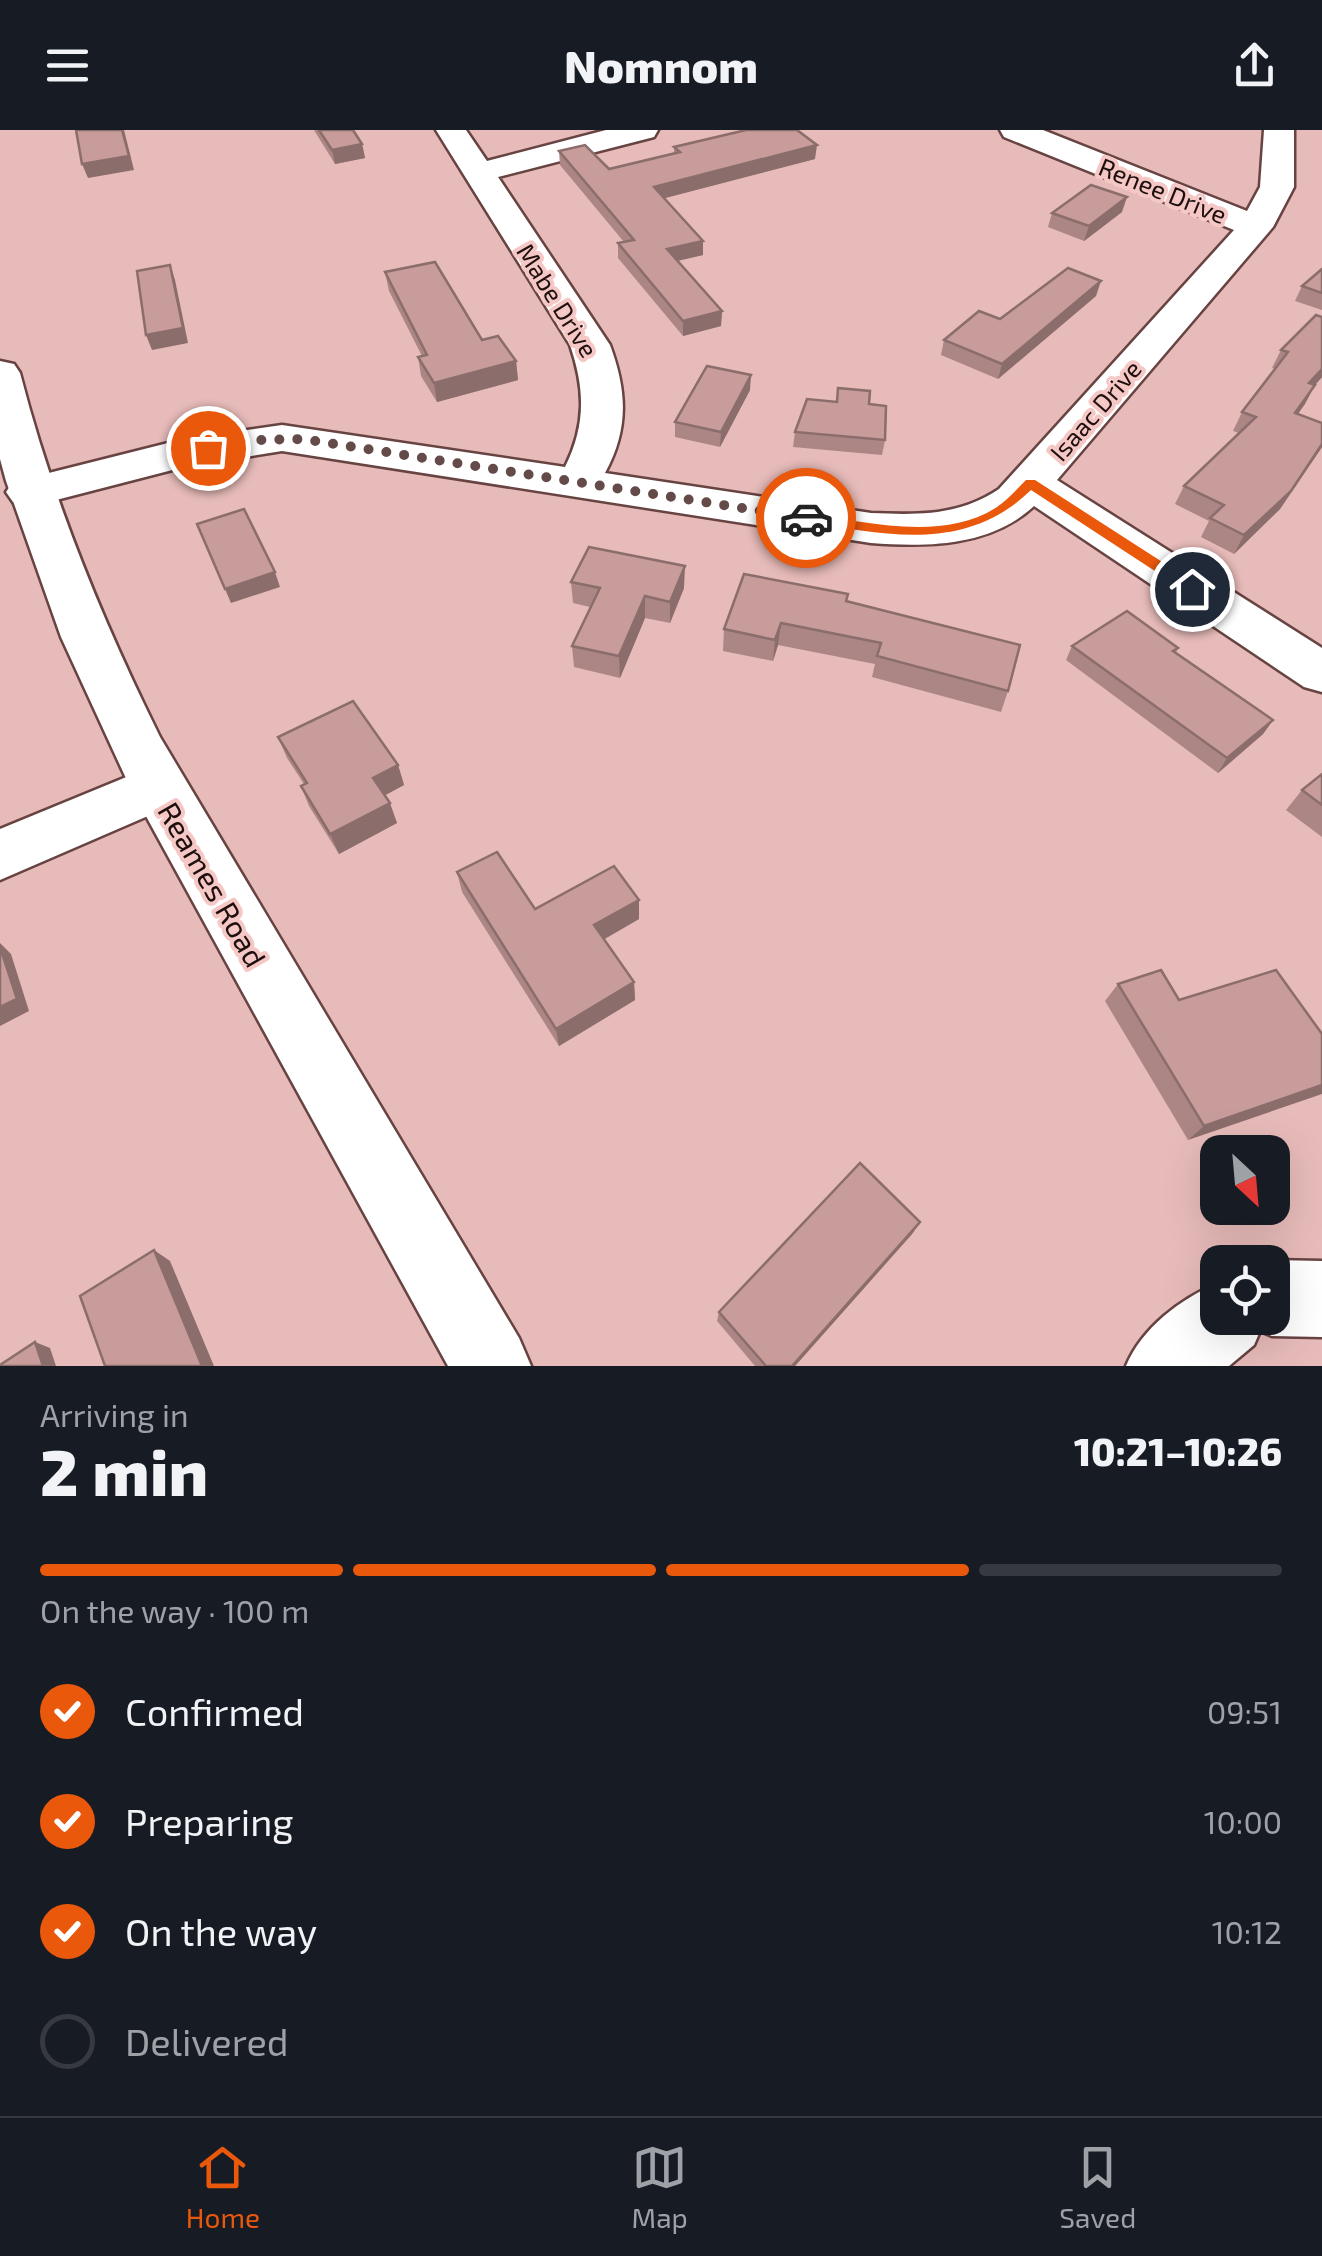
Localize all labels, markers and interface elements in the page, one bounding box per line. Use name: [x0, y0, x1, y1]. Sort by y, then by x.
icon: menu: [40, 38, 95, 93]
text: Nomnom: [564, 38, 758, 92]
icon: share: [1227, 38, 1282, 93]
street label: Renee Drive: [1095, 151, 1231, 229]
street label: Mabe Drive: [511, 238, 605, 362]
street label: Isaac Drive: [1043, 353, 1147, 467]
pin: [166, 406, 251, 491]
icon: bag: [181, 421, 236, 476]
courier: [756, 468, 856, 568]
icon: car: [779, 491, 834, 546]
pin: [1150, 547, 1235, 632]
icon: home: [1165, 562, 1220, 617]
street label: Reames Road: [151, 795, 275, 973]
north arrow: [1200, 1135, 1290, 1225]
map controls: [1200, 1135, 1290, 1335]
button: locate: [1200, 1245, 1290, 1335]
text: Arriving in: [40, 1395, 189, 1433]
text: 10:21–10:26: [1074, 1428, 1282, 1474]
text: 2 min: [40, 1431, 208, 1509]
text: On the way · 100 m: [40, 1591, 309, 1629]
icon: check: [40, 1684, 95, 1739]
text: Confirmed: [125, 1688, 304, 1734]
text: 09:51: [1207, 1692, 1282, 1730]
icon: check: [40, 1794, 95, 1849]
text: Preparing: [125, 1798, 293, 1844]
text: 10:00: [1204, 1802, 1282, 1840]
icon: check: [40, 1904, 95, 1959]
text: On the way: [125, 1908, 317, 1954]
text: 10:12: [1212, 1912, 1282, 1950]
text: Delivered: [125, 2018, 289, 2064]
tab: Home: [186, 2140, 260, 2234]
tab: Map: [632, 2140, 688, 2234]
tab: Saved: [1059, 2140, 1136, 2234]

